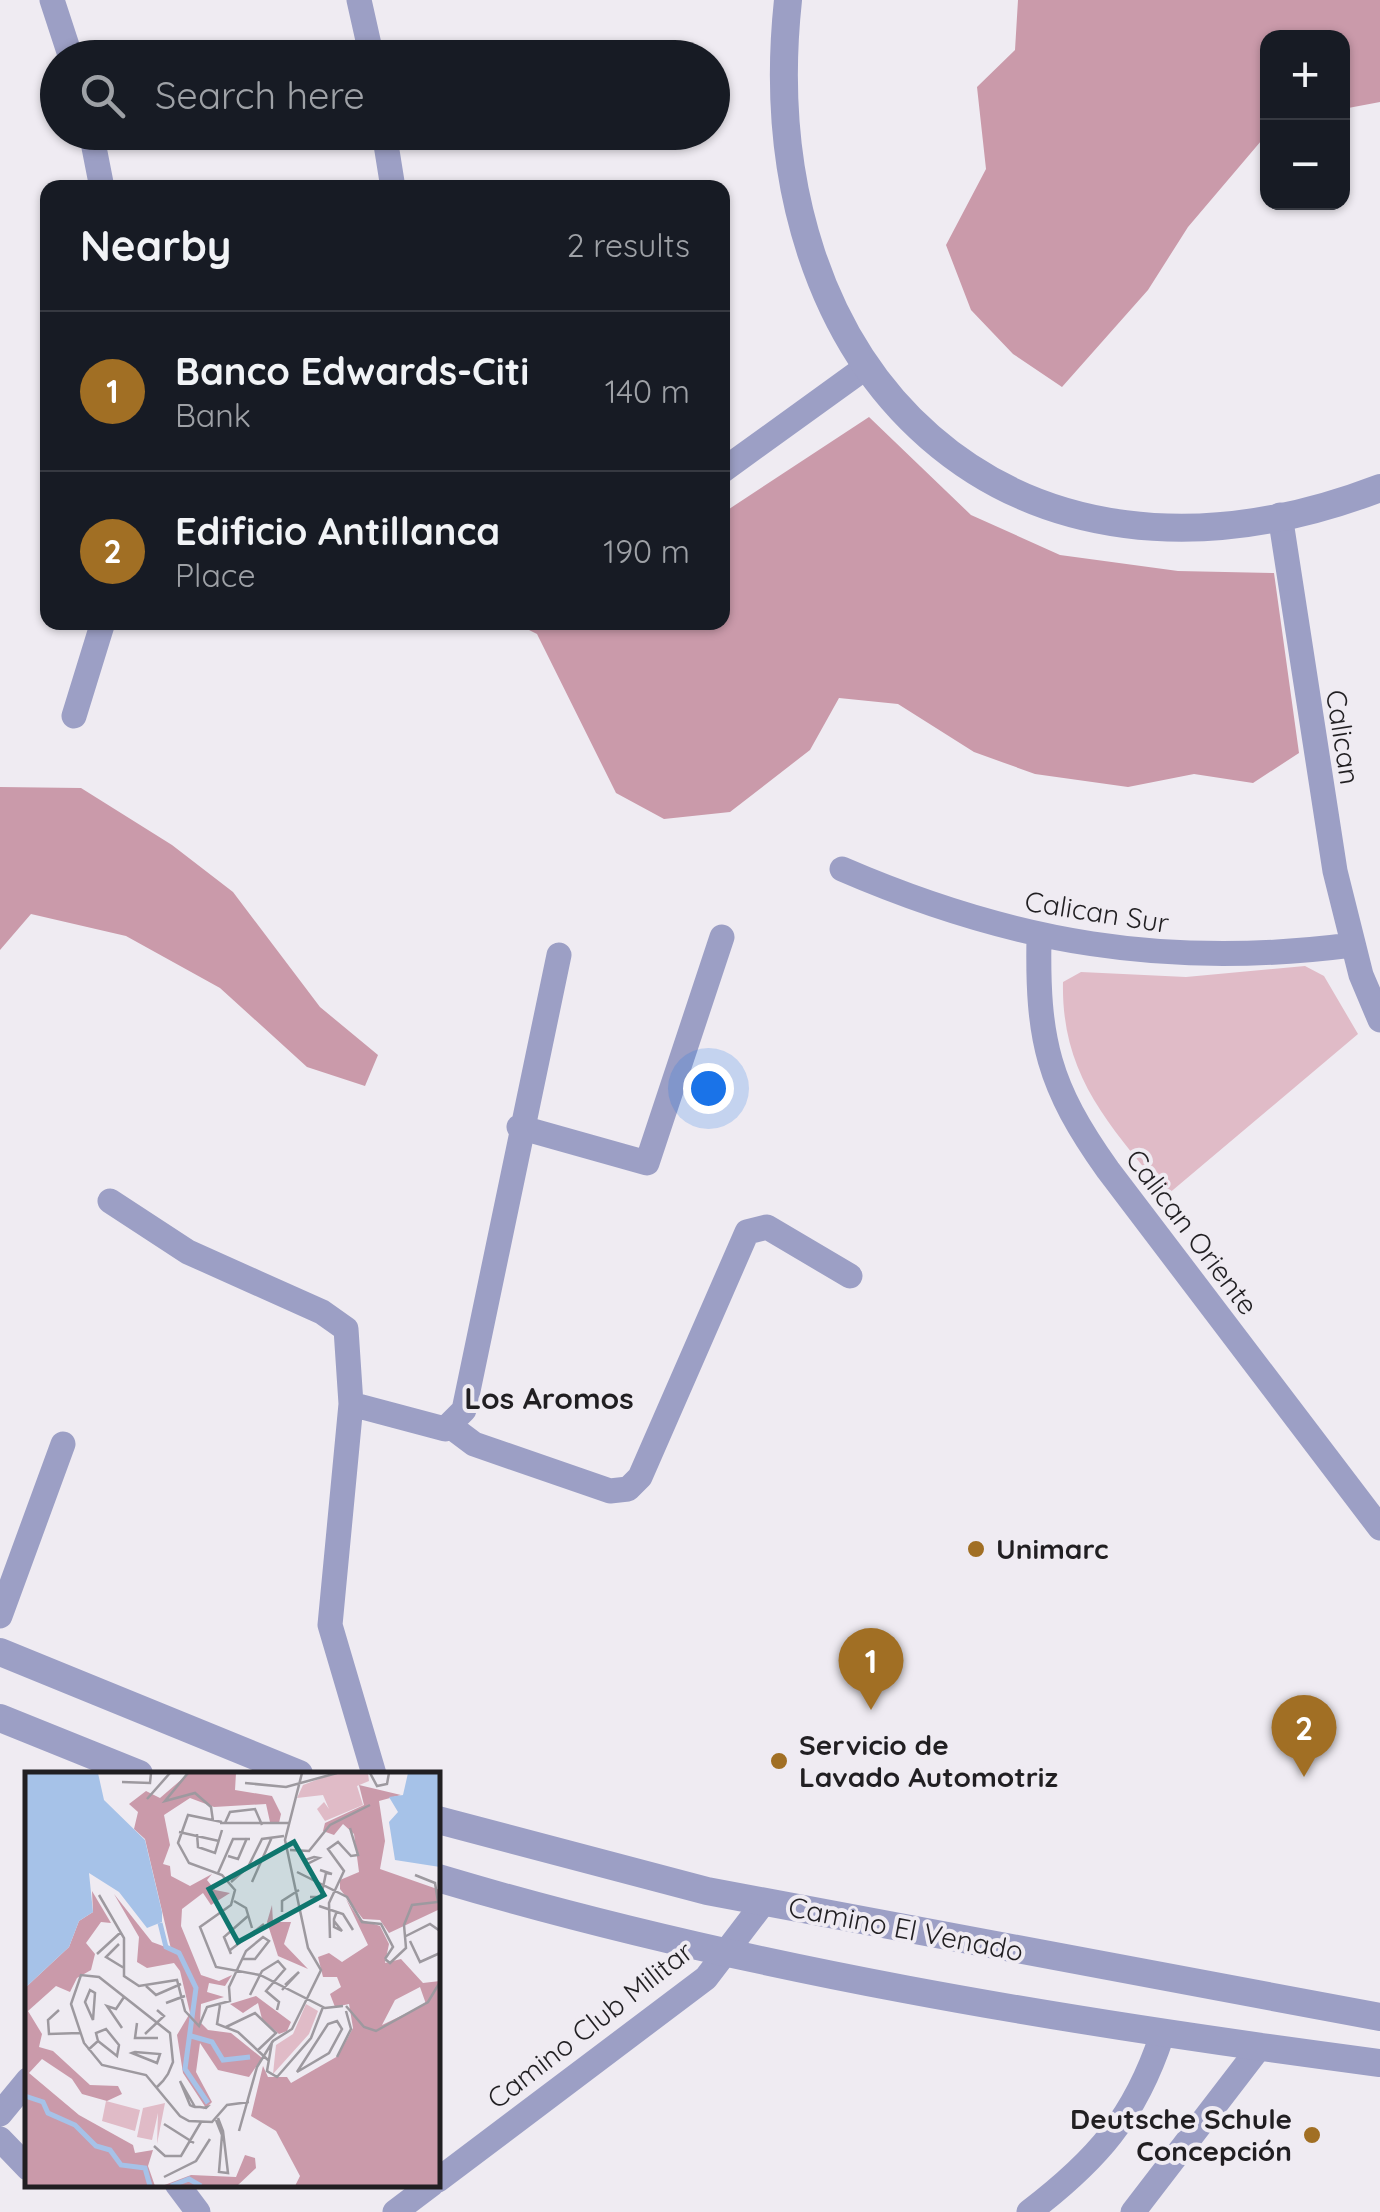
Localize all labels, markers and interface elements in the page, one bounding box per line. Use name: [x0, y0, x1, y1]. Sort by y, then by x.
map controls: [1260, 30, 1350, 210]
button: +: [1260, 30, 1350, 120]
search box: [40, 40, 730, 150]
icon: search: [75, 68, 130, 123]
text: Search here: [155, 71, 365, 119]
button: −: [1260, 120, 1350, 210]
text: Nearby: [80, 219, 231, 272]
text: 2 results: [567, 225, 690, 265]
text: Banco Edwards-Citi: [175, 347, 529, 395]
text: 1: [106, 371, 119, 411]
text: 140 m: [605, 371, 690, 411]
text: Bank: [175, 395, 251, 435]
text: Edificio Antillanca: [175, 507, 500, 555]
text: 2: [103, 531, 122, 571]
text: 190 m: [603, 531, 690, 571]
text: Place: [175, 555, 255, 595]
street label: Calican: [1319, 687, 1368, 787]
street label: Calican Sur: [1023, 883, 1172, 940]
your location: [683, 1063, 734, 1114]
street label: Calican Oriente: [1119, 1142, 1266, 1321]
district label: Los Aromos: [464, 1379, 634, 1417]
place label: Unimarc: [996, 1531, 1109, 1566]
marker: Unimarc: [965, 1538, 987, 1560]
pin: 1: [838, 1628, 904, 1710]
pin: 2: [1272, 1694, 1336, 1777]
place label: Servicio de Lavado Automotriz: [799, 1727, 1058, 1794]
marker: Servicio de Lavado Automotriz: [768, 1750, 790, 1772]
inset map: [25, 1772, 440, 2187]
street label: Camino El Venado: [786, 1889, 1026, 1968]
street label: Camino Club Militar: [480, 1933, 700, 2116]
place label: Deutsche Schule Concepción: [1070, 2101, 1292, 2168]
marker: Deutsche Schule Concepción: [1301, 2124, 1323, 2146]

